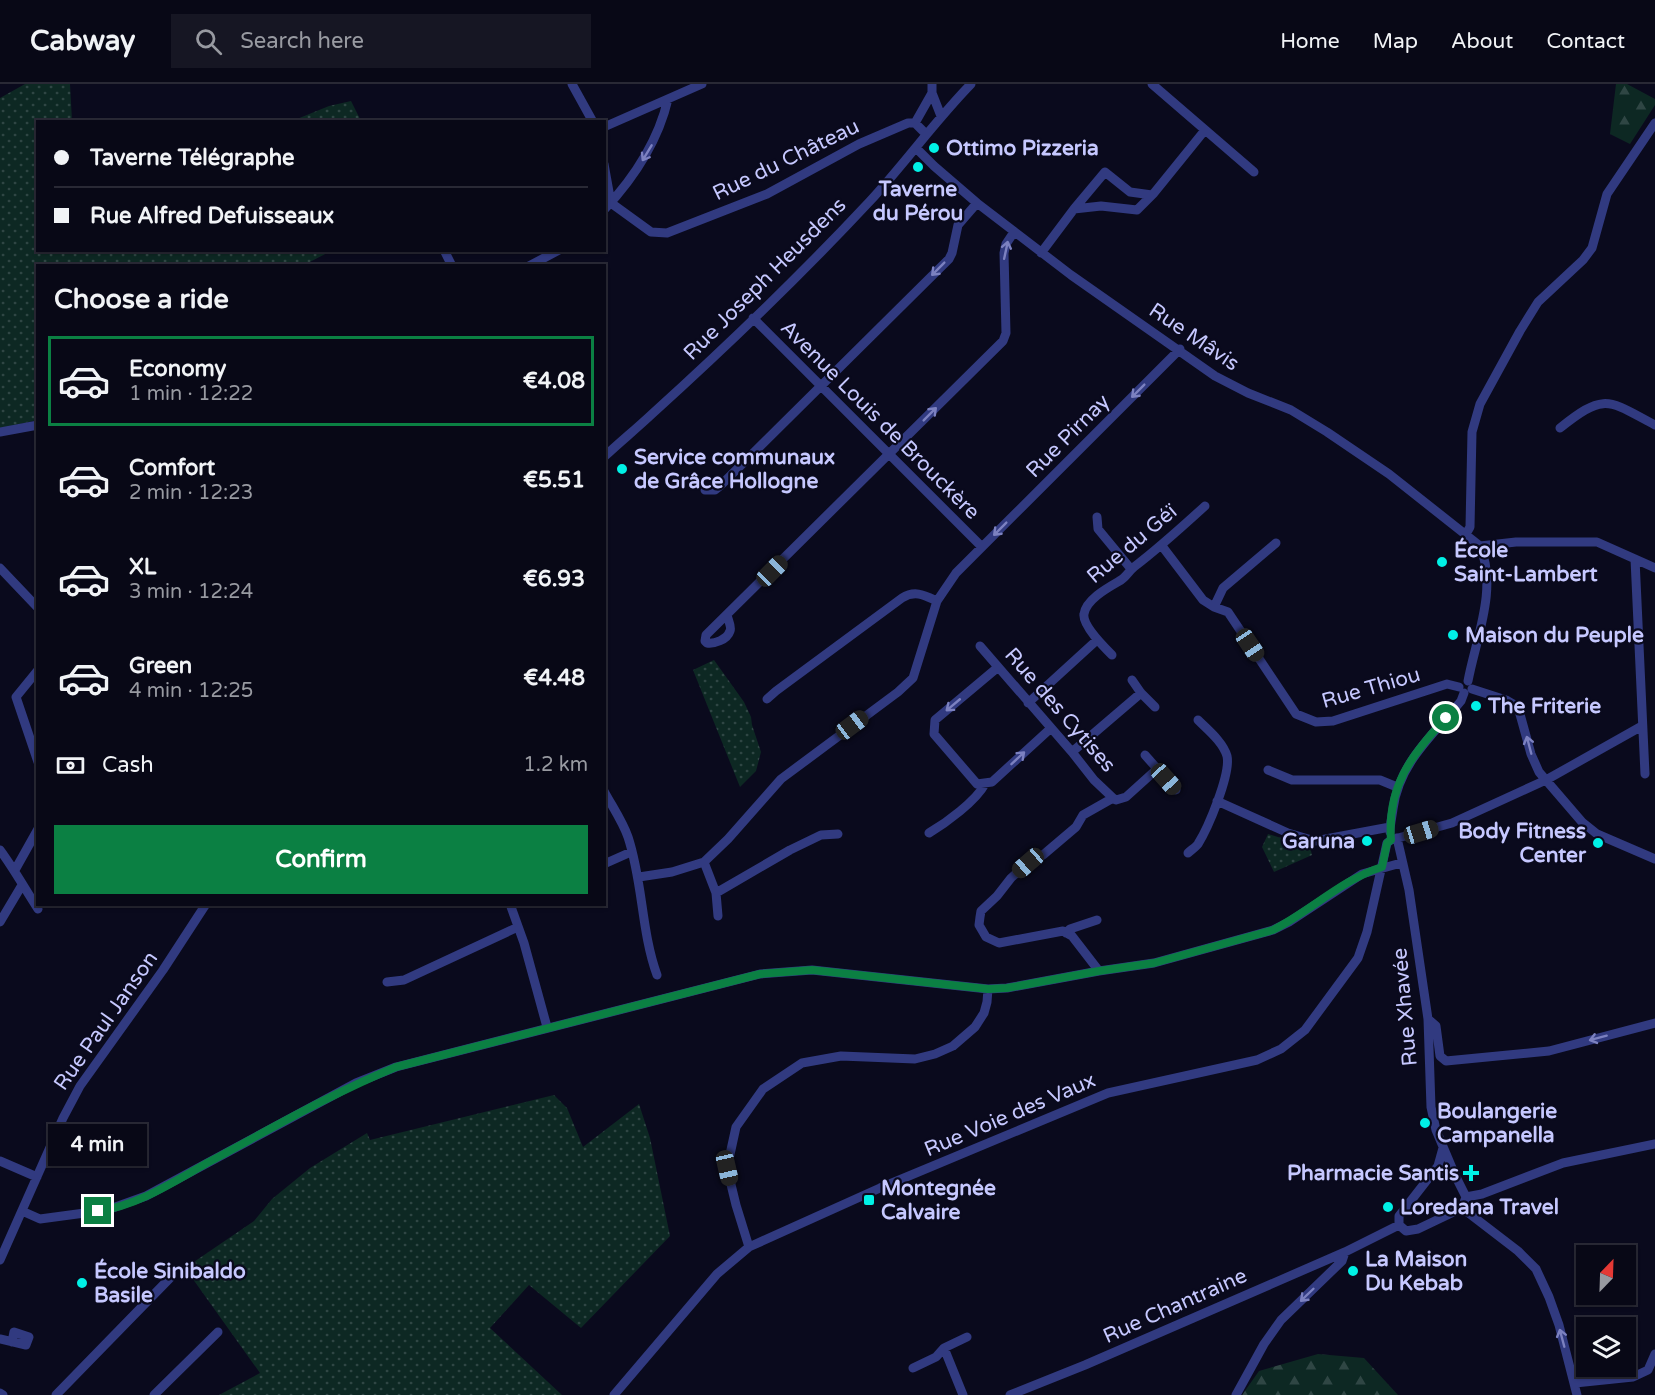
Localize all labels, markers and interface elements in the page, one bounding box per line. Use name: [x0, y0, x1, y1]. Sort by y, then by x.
search box: [171, 14, 591, 68]
text: Cabway: [30, 24, 135, 58]
icon: search: [192, 25, 225, 58]
text: Search here: [240, 28, 364, 54]
text: Home: [1280, 29, 1340, 54]
text: Map: [1373, 29, 1418, 54]
text: About: [1451, 29, 1513, 54]
text: Contact: [1546, 29, 1625, 54]
street label: Rue du Château: [709, 114, 863, 206]
place label: Ottimo Pizzeria: [946, 136, 1099, 161]
marker: Ottimo Pizzeria: [927, 141, 941, 155]
one-way arrow: [641, 144, 653, 161]
text: Taverne Télégraphe: [90, 145, 295, 171]
marker: Taverne du Pérou: [911, 160, 925, 174]
place label: Taverne du Pérou: [873, 177, 963, 226]
street label: Rue Joseph Heusdens: [679, 193, 851, 365]
text: Rue Alfred Defuisseaux: [90, 203, 334, 229]
one-way arrow: [1001, 241, 1012, 260]
one-way arrow: [931, 262, 946, 277]
text: Choose a ride: [54, 283, 229, 316]
street label: Rue Mâvis: [1144, 298, 1244, 376]
street label: Avenue Louis de Brouckère: [775, 315, 985, 525]
icon: car: [57, 354, 111, 408]
text: Economy: [129, 356, 226, 382]
text: €4.08: [523, 368, 585, 394]
text: 1 min · 12:22: [129, 382, 253, 406]
one-way arrow: [1131, 383, 1145, 398]
street label: Rue Pirnay: [1021, 389, 1115, 483]
one-way arrow: [923, 407, 938, 421]
place label: Service communaux de Grâce Hollogne: [634, 445, 835, 494]
icon: car: [57, 453, 111, 507]
text: Comfort: [129, 455, 215, 481]
marker: Service communaux de Grâce Hollogne: [615, 462, 629, 476]
text: €5.51: [523, 467, 585, 493]
text: 2 min · 12:23: [129, 481, 253, 505]
street label: Rue du Géï: [1082, 499, 1183, 589]
one-way arrow: [993, 521, 1008, 536]
place label: École Saint-Lambert: [1454, 537, 1597, 587]
icon: car: [57, 552, 111, 606]
car: [753, 552, 791, 590]
text: XL: [129, 554, 156, 580]
marker: École Saint-Lambert: [1435, 555, 1449, 569]
text: €6.93: [523, 566, 585, 592]
text: 3 min · 12:24: [129, 580, 253, 604]
place label: Maison du Peuple: [1465, 623, 1644, 648]
car: [1232, 625, 1268, 665]
marker: Maison du Peuple: [1446, 628, 1460, 642]
street label: Rue des Cytises: [999, 643, 1121, 777]
icon: car: [57, 651, 111, 705]
text: Green: [129, 653, 192, 679]
street label: Rue Thiou: [1319, 662, 1423, 714]
text: €4.48: [523, 665, 585, 691]
text: 4 min · 12:25: [129, 679, 253, 703]
place label: The Friterie: [1487, 694, 1601, 719]
one-way arrow: [945, 699, 961, 712]
marker: The Friterie: [1469, 699, 1483, 713]
route start: [1432, 704, 1459, 731]
car: [832, 707, 872, 743]
one-way arrow: [1522, 736, 1534, 755]
icon: cash: [54, 749, 87, 782]
one-way arrow: [1011, 751, 1026, 765]
text: Cash: [102, 752, 154, 778]
text: 1.2 km: [523, 753, 588, 777]
car: [1147, 760, 1185, 798]
car: [1401, 818, 1441, 846]
place label: Body Fitness Center: [1458, 819, 1587, 868]
button: Confirm: [54, 825, 588, 894]
place label: Garuna: [1282, 829, 1355, 854]
marker: Garuna: [1360, 834, 1374, 848]
marker: Body Fitness Center: [1591, 836, 1605, 850]
car: [1009, 844, 1047, 882]
street label: Rue Paul Janson: [49, 947, 163, 1095]
street label: Rue Xhavée: [1387, 947, 1423, 1067]
one-way arrow: [1589, 1032, 1608, 1044]
street label: Rue Voie des Vaux: [921, 1068, 1099, 1162]
place label: Boulangerie Campanella: [1437, 1099, 1557, 1148]
marker: Boulangerie Campanella: [1418, 1116, 1432, 1130]
callout: 4 min: [48, 1124, 148, 1166]
text: 4 min: [71, 1133, 124, 1157]
car: [714, 1148, 740, 1188]
place label: Pharmacie Santis: [1287, 1161, 1459, 1186]
marker: Pharmacie Santis: [1464, 1166, 1478, 1180]
place label: Montegnée Calvaire: [881, 1176, 996, 1225]
marker: Montegnée Calvaire: [862, 1193, 876, 1207]
place label: Loredana Travel: [1400, 1195, 1559, 1220]
route end: [84, 1197, 111, 1224]
marker: Loredana Travel: [1381, 1200, 1395, 1214]
north arrow: [1576, 1245, 1636, 1305]
map controls: [1576, 1245, 1636, 1377]
place label: La Maison Du Kebab: [1365, 1247, 1467, 1296]
place label: École Sinibaldo Basile: [94, 1258, 246, 1308]
street label: Rue Chantraine: [1099, 1263, 1251, 1349]
marker: La Maison Du Kebab: [1346, 1264, 1360, 1278]
marker: École Sinibaldo Basile: [75, 1276, 89, 1290]
one-way arrow: [1299, 1288, 1314, 1302]
button: layers: [1576, 1317, 1636, 1377]
one-way arrow: [1556, 1329, 1568, 1348]

